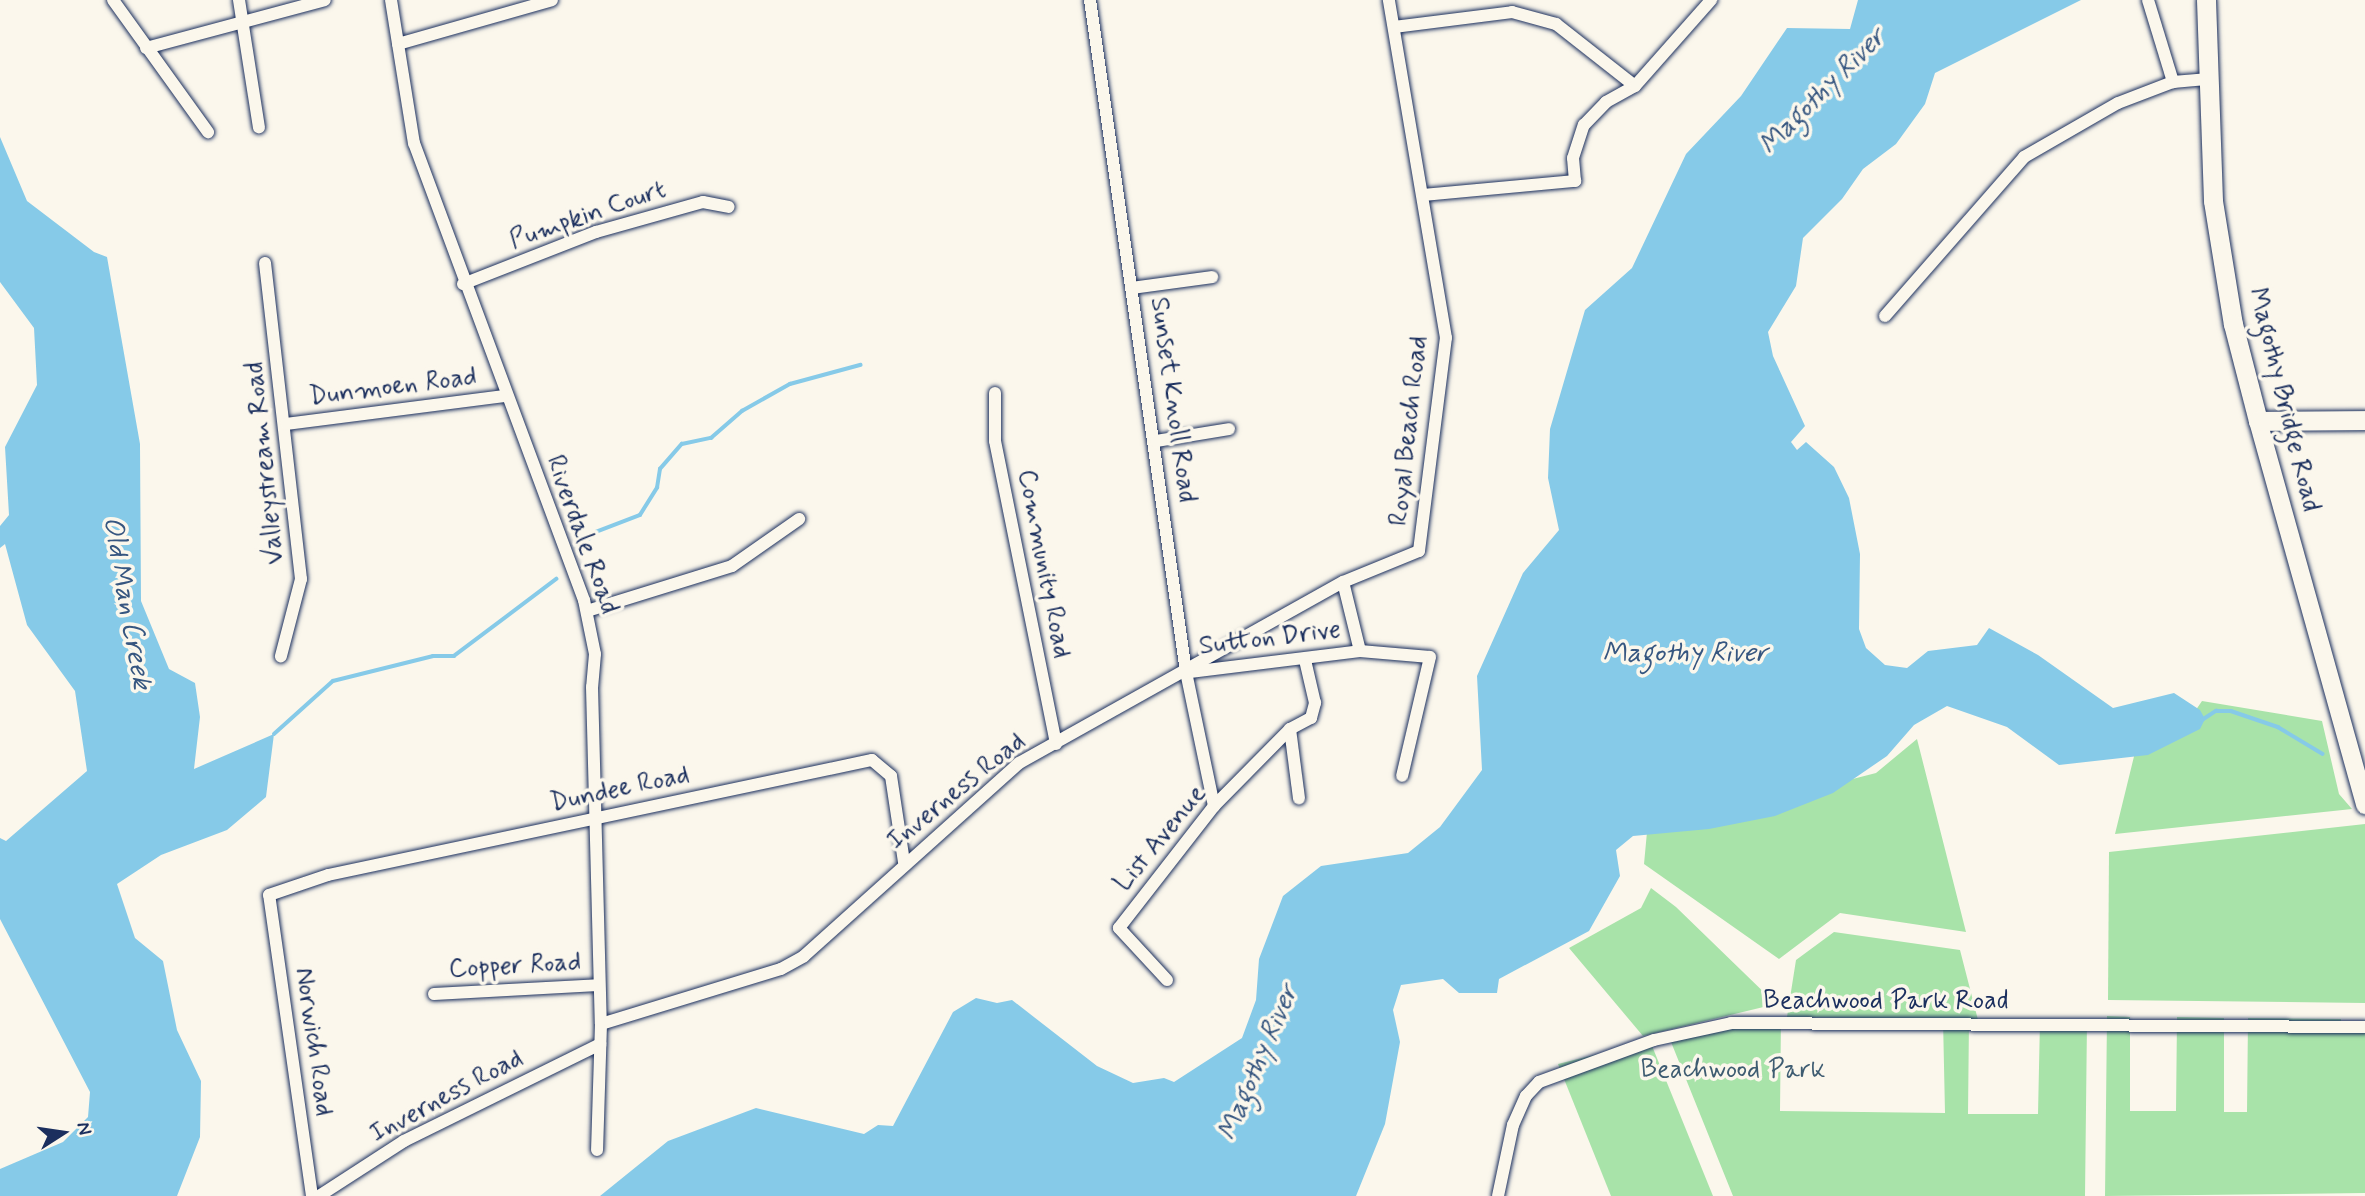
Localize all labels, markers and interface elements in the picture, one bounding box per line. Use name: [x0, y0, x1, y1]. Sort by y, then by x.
water label: Magothy River: [1751, 20, 1895, 164]
street label: Pumpkin Court: [504, 174, 672, 258]
street label: Magothy Bridge Road: [2240, 285, 2326, 515]
street label: Sunset Knoll Road: [1143, 299, 1201, 501]
street label: Royal Beach Road: [1385, 334, 1435, 528]
street label: Valleystream Road: [240, 360, 292, 566]
street label: Dunmoen Road: [308, 362, 478, 414]
street label: Riverdale Road: [539, 453, 623, 617]
street label: Community Road: [1009, 467, 1077, 661]
water label: Old Man Creek: [94, 512, 158, 694]
street label: Sutton Drive: [1198, 615, 1342, 663]
water label: Magothy River: [1600, 637, 1770, 671]
street label: Inverness Road: [882, 727, 1032, 857]
street label: Dundee Road: [548, 760, 692, 820]
street label: List Avenue: [1108, 779, 1214, 899]
street label: Copper Road: [448, 948, 582, 986]
street label: Norwich Road: [287, 966, 339, 1118]
water label: Magothy River: [1210, 978, 1308, 1148]
street label: Beachwood Park Road: [1767, 986, 2005, 1018]
street label: Inverness Road: [365, 1044, 529, 1150]
park label: Beachwood Park: [1644, 1055, 1822, 1087]
north arrow: [28, 1098, 98, 1168]
text: N: [70, 1120, 98, 1137]

